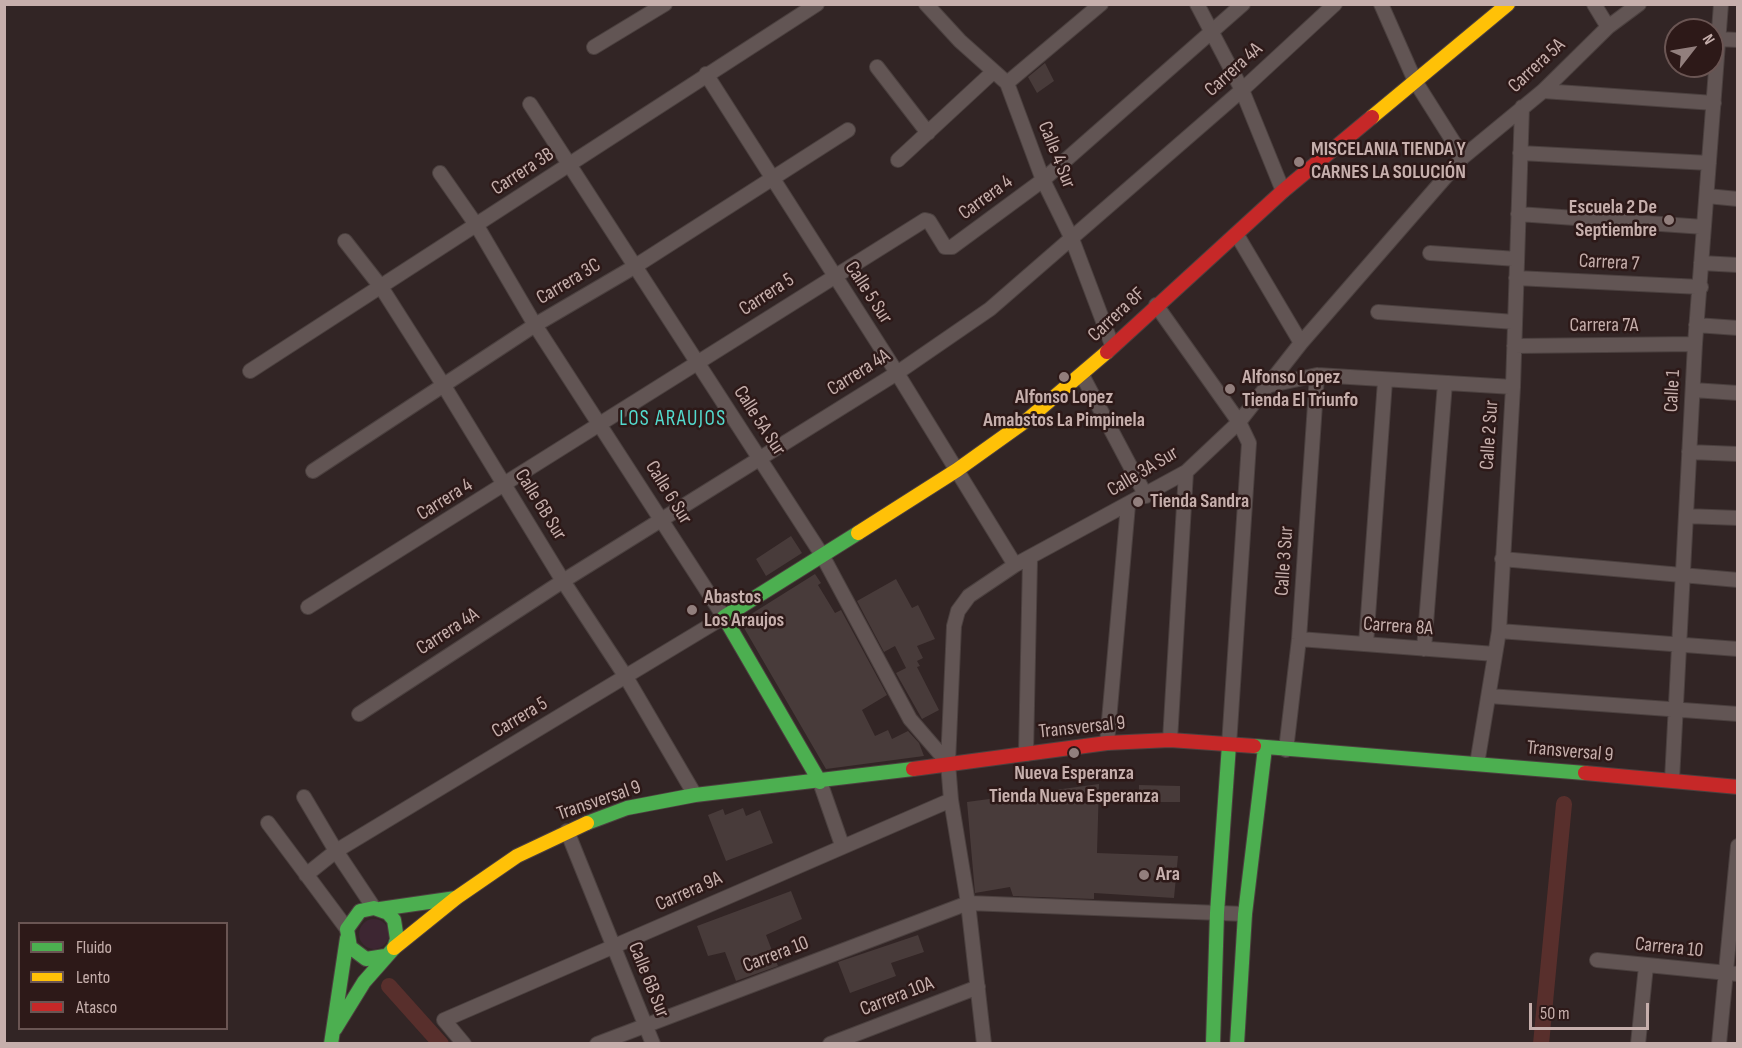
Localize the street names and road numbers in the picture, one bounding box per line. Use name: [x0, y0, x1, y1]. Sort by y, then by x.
street label: Carrera 5A: [1504, 34, 1570, 98]
street label: Carrera 4A: [1200, 38, 1268, 102]
street label: Calle 4 Sur: [1032, 118, 1080, 192]
street label: Carrera 3B: [487, 143, 559, 201]
street label: Carrera 4: [954, 170, 1018, 226]
street label: Carrera 7: [1578, 249, 1640, 277]
street label: Carrera 3C: [533, 254, 605, 310]
street label: Calle 5 Sur: [839, 257, 897, 329]
street label: Carrera 5: [735, 268, 799, 322]
street label: Carrera 8F: [1084, 283, 1150, 347]
street label: Carrera 7A: [1570, 314, 1638, 338]
street label: Carrera 4A: [823, 344, 895, 402]
street label: Calle 1: [1660, 369, 1686, 413]
street label: Calle 5A Sur: [728, 382, 790, 460]
street label: Calle 2 Sur: [1476, 399, 1504, 471]
street label: Calle 3A Sur: [1103, 441, 1183, 503]
street label: Calle 6 Sur: [639, 457, 697, 529]
street label: Calle 6B Sur: [509, 465, 571, 545]
street label: Carrera 4: [413, 474, 477, 526]
street label: Calle 3 Sur: [1271, 525, 1299, 597]
street label: Carrera 4A: [412, 603, 484, 661]
street label: Carrera 8A: [1362, 613, 1434, 641]
street label: Carrera 5: [488, 692, 552, 744]
street label: Transversal 9: [1037, 712, 1127, 744]
street label: Transversal 9: [1526, 736, 1614, 768]
street label: Transversal 9: [554, 775, 644, 827]
street label: Carrera 9A: [652, 867, 726, 917]
street label: Carrera 10: [740, 932, 812, 978]
street label: Carrera 10: [1634, 932, 1704, 964]
street label: Calle 6B Sur: [622, 939, 674, 1021]
street label: Carrera 10A: [857, 972, 937, 1022]

